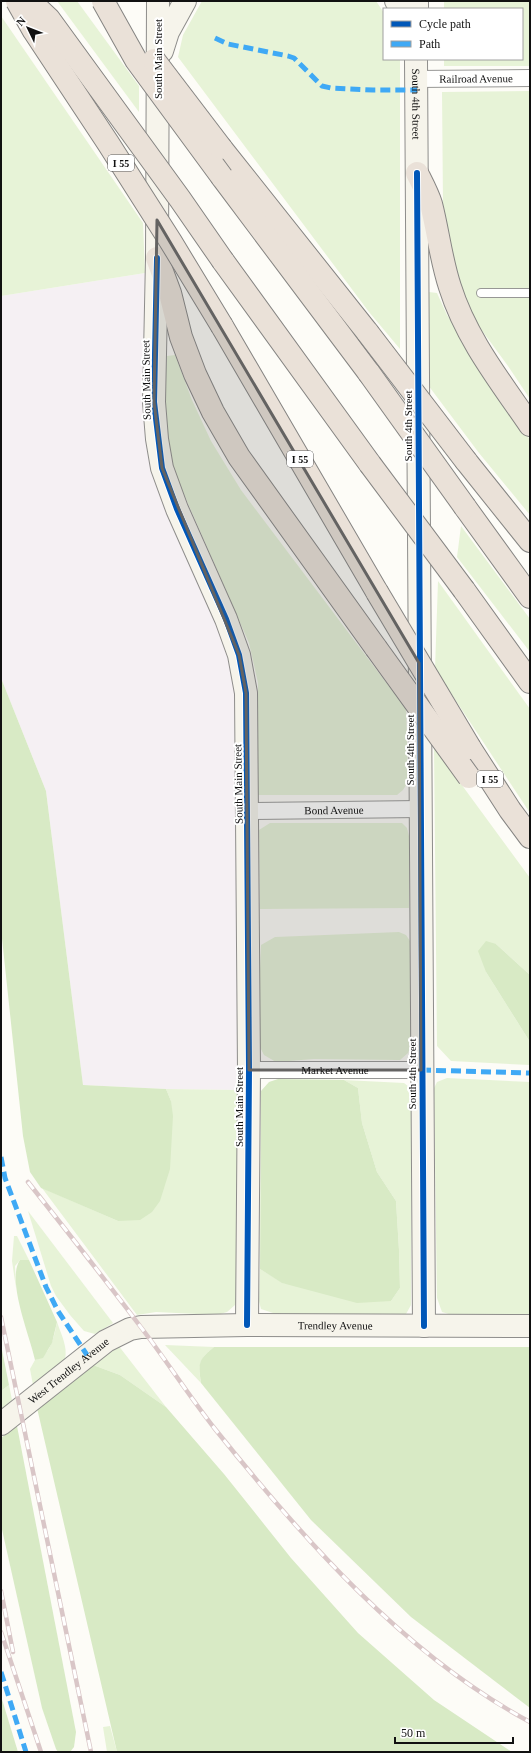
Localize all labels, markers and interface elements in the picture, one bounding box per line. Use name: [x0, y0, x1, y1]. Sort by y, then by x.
north arrow: [8, 8, 48, 48]
legend: [383, 8, 523, 60]
text: N: [14, 14, 28, 28]
text: Cycle path: [419, 17, 471, 31]
street label: South Main Street: [152, 19, 164, 99]
text: Path: [419, 37, 440, 51]
street label: South 4th Street: [410, 68, 423, 140]
street label: Railroad Avenue: [439, 72, 513, 85]
road number: I 55: [108, 155, 134, 171]
street label: South Main Street: [139, 340, 153, 420]
street label: South 4th Street: [402, 391, 414, 461]
road number: I 55: [287, 451, 313, 467]
street label: South 4th Street: [404, 715, 416, 785]
street label: South Main Street: [231, 744, 245, 824]
road number: I 55: [477, 771, 503, 787]
street label: Bond Avenue: [304, 804, 364, 816]
street label: South 4th Street: [406, 1039, 418, 1109]
street label: Market Avenue: [301, 1064, 369, 1076]
street label: South Main Street: [233, 1067, 245, 1147]
street label: Trendley Avenue: [298, 1319, 373, 1331]
street label: West Trendley Avenue: [26, 1335, 111, 1406]
scale bar: [395, 1719, 513, 1745]
text: 50 m: [401, 1726, 426, 1740]

